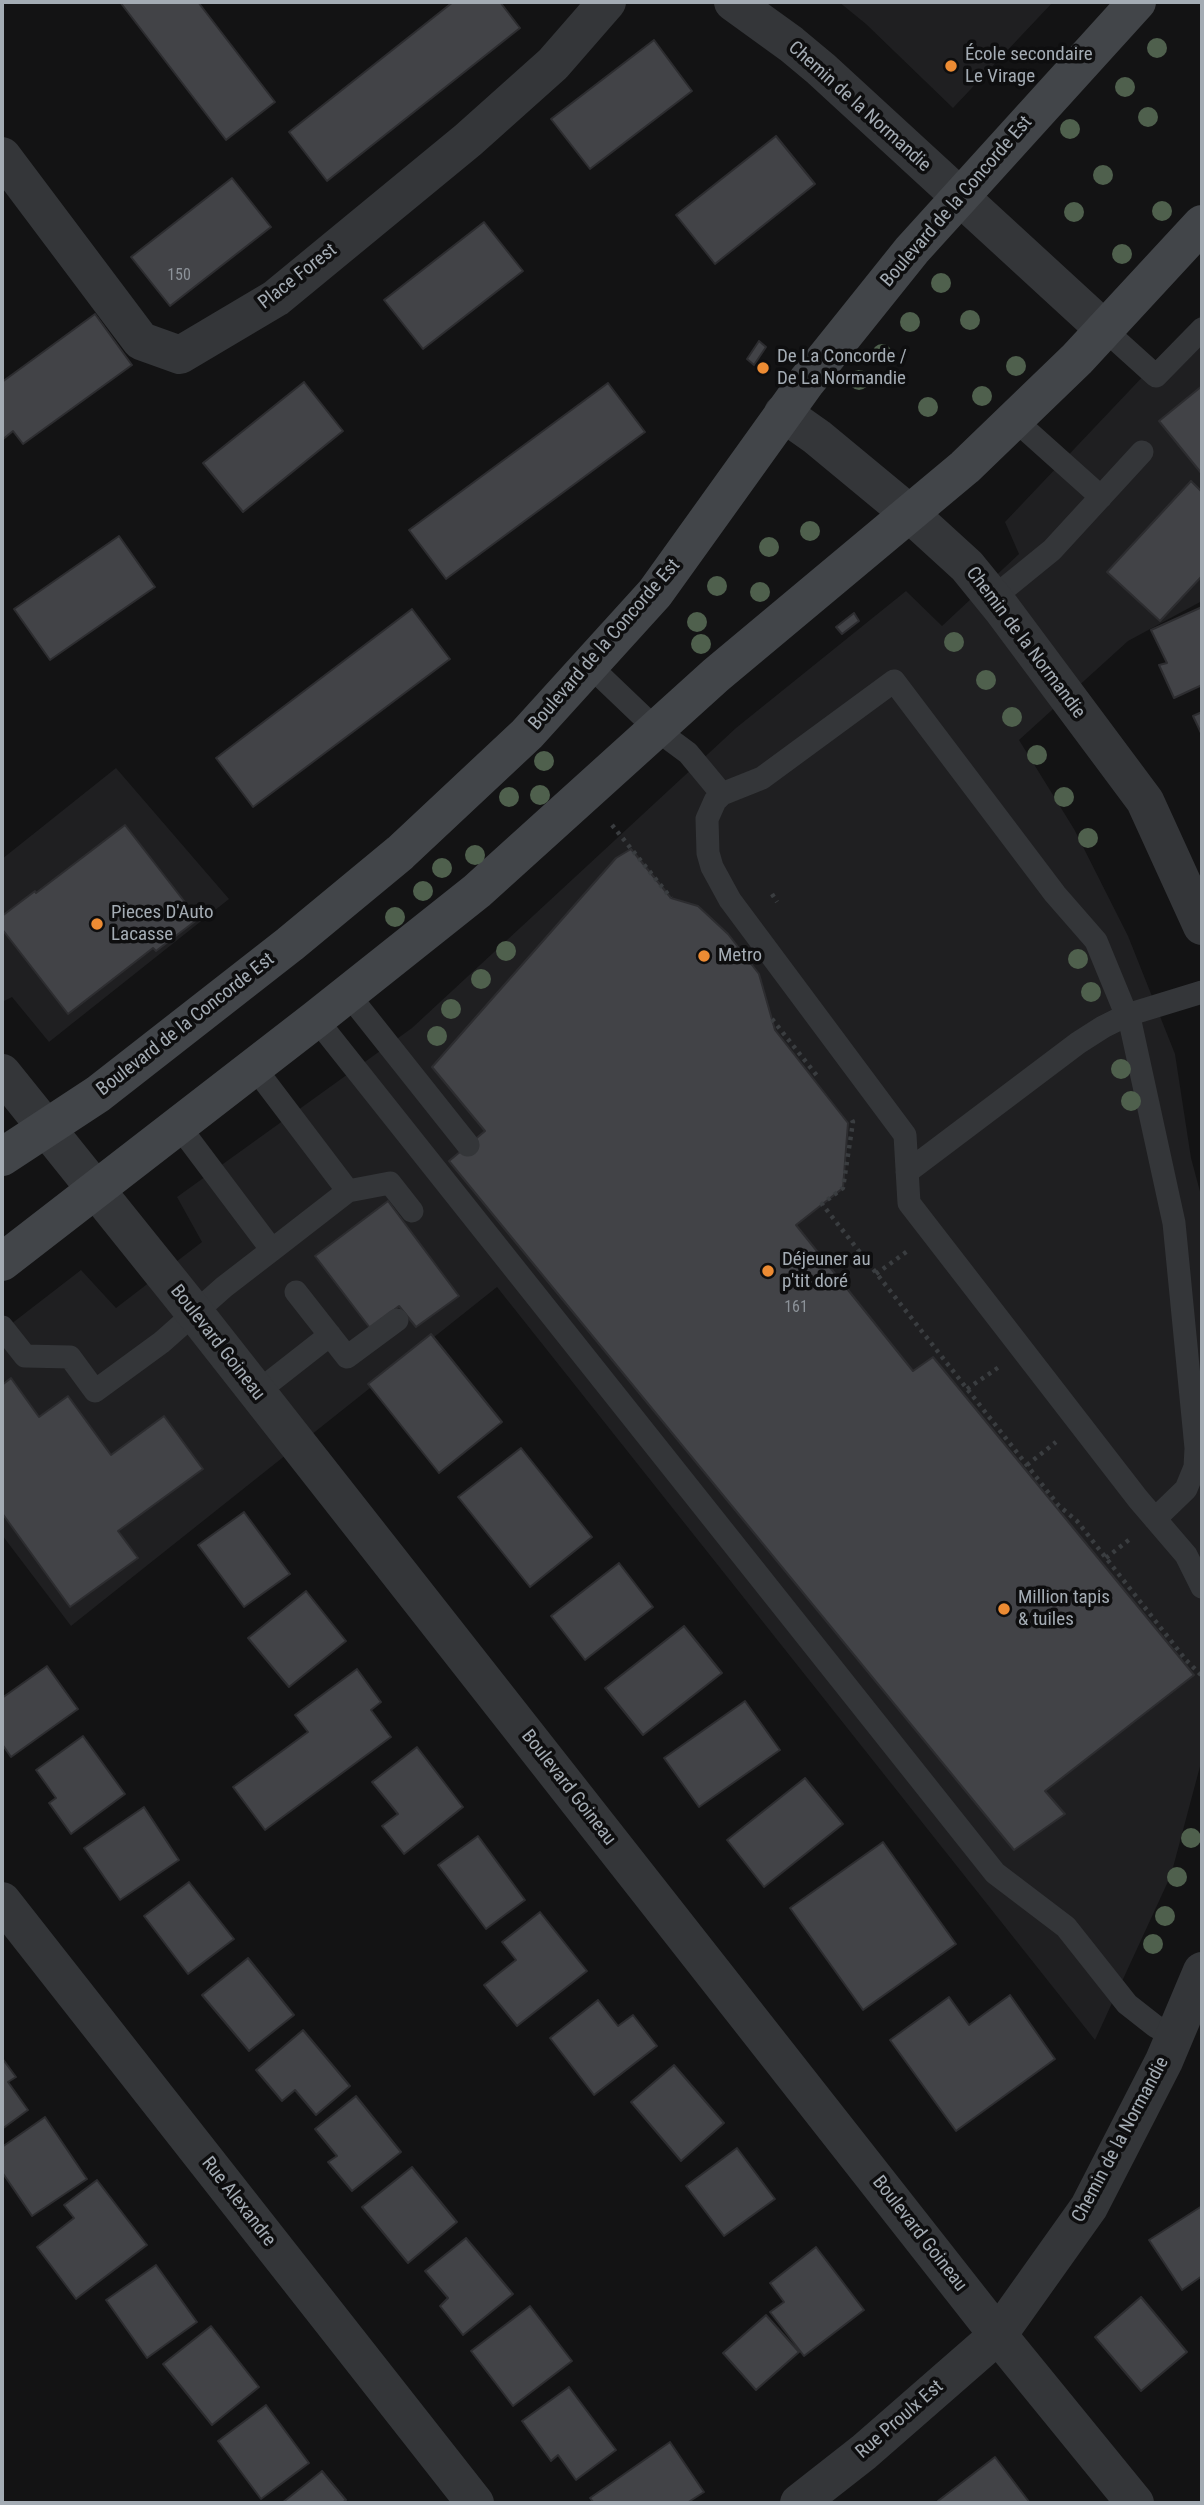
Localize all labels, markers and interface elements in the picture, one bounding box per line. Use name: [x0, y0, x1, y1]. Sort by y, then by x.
street label: Chemin de la Normandie: [783, 37, 935, 177]
place label: École secondaire Le Virage: [965, 44, 1093, 88]
marker: École secondaire Le Virage: [943, 58, 959, 74]
street label: Boulevard de la Concorde Est: [877, 112, 1037, 292]
street label: Place Forest: [254, 239, 342, 315]
house number: 150: [167, 266, 191, 286]
place label: De La Concorde / De La Normandie: [777, 346, 907, 390]
marker: De La Concorde / De La Normandie: [755, 360, 771, 376]
street label: Boulevard de la Concorde Est: [525, 555, 685, 735]
street label: Chemin de la Normandie: [961, 563, 1089, 723]
place label: Pieces D'Auto Lacasse: [111, 902, 214, 946]
marker: Pieces D'Auto Lacasse: [89, 916, 105, 932]
place label: Metro: [718, 945, 762, 967]
marker: Metro: [696, 948, 712, 964]
street label: Boulevard de la Concorde Est: [93, 949, 279, 1101]
place label: Déjeuner au p'tit doré: [782, 1249, 871, 1293]
marker: Déjeuner au p'tit doré: [760, 1263, 776, 1279]
street label: Boulevard Goineau: [165, 1281, 269, 1405]
house number: 161: [784, 1298, 808, 1318]
place label: Million tapis & tuiles: [1018, 1587, 1110, 1631]
marker: Million tapis & tuiles: [996, 1601, 1012, 1617]
street label: Boulevard Goineau: [516, 1726, 620, 1850]
street label: Chemin de la Normandie: [1068, 2053, 1174, 2227]
street label: Rue Alexandre: [196, 2153, 280, 2251]
street label: Boulevard Goineau: [867, 2172, 971, 2296]
street label: Rue Proulx Est: [852, 2376, 948, 2464]

